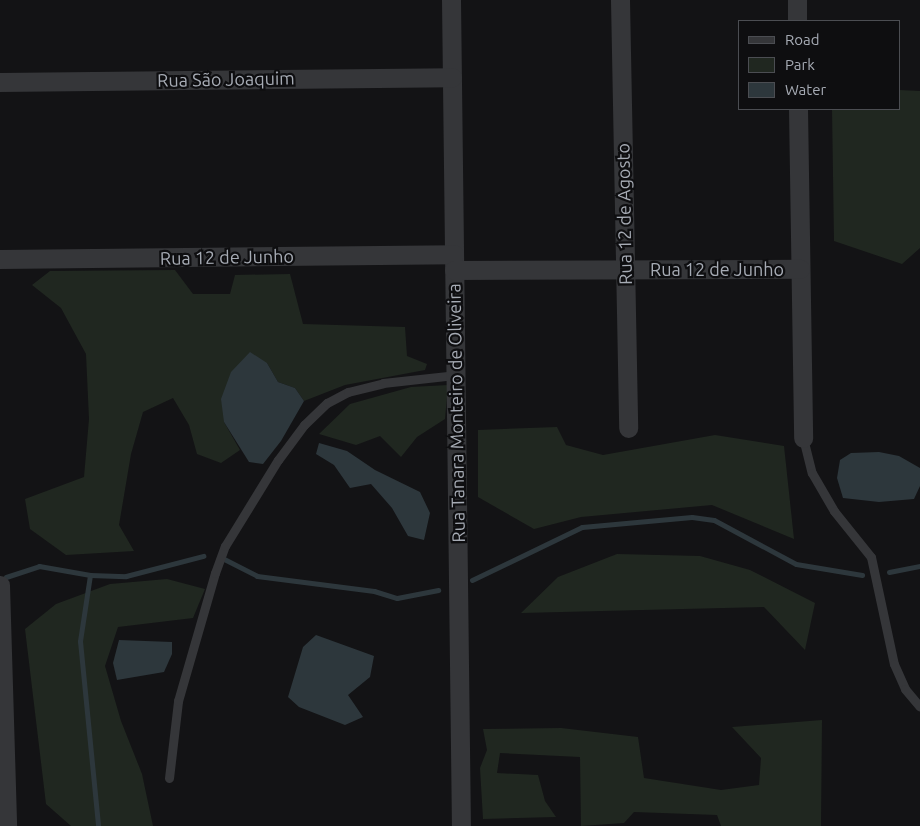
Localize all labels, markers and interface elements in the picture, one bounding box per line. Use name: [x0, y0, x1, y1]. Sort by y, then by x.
legend: [738, 20, 900, 110]
text: Road: [785, 31, 820, 48]
text: Park: [785, 56, 815, 73]
street label: Rua São Joaquim: [157, 67, 295, 91]
text: Water: [785, 81, 826, 98]
street label: Rua 12 de Agosto: [612, 143, 636, 285]
street label: Rua 12 de Junho: [160, 245, 294, 269]
street label: Rua 12 de Junho: [650, 258, 784, 280]
street label: Rua Tanara Monteiro de Oliveira: [443, 283, 469, 543]

